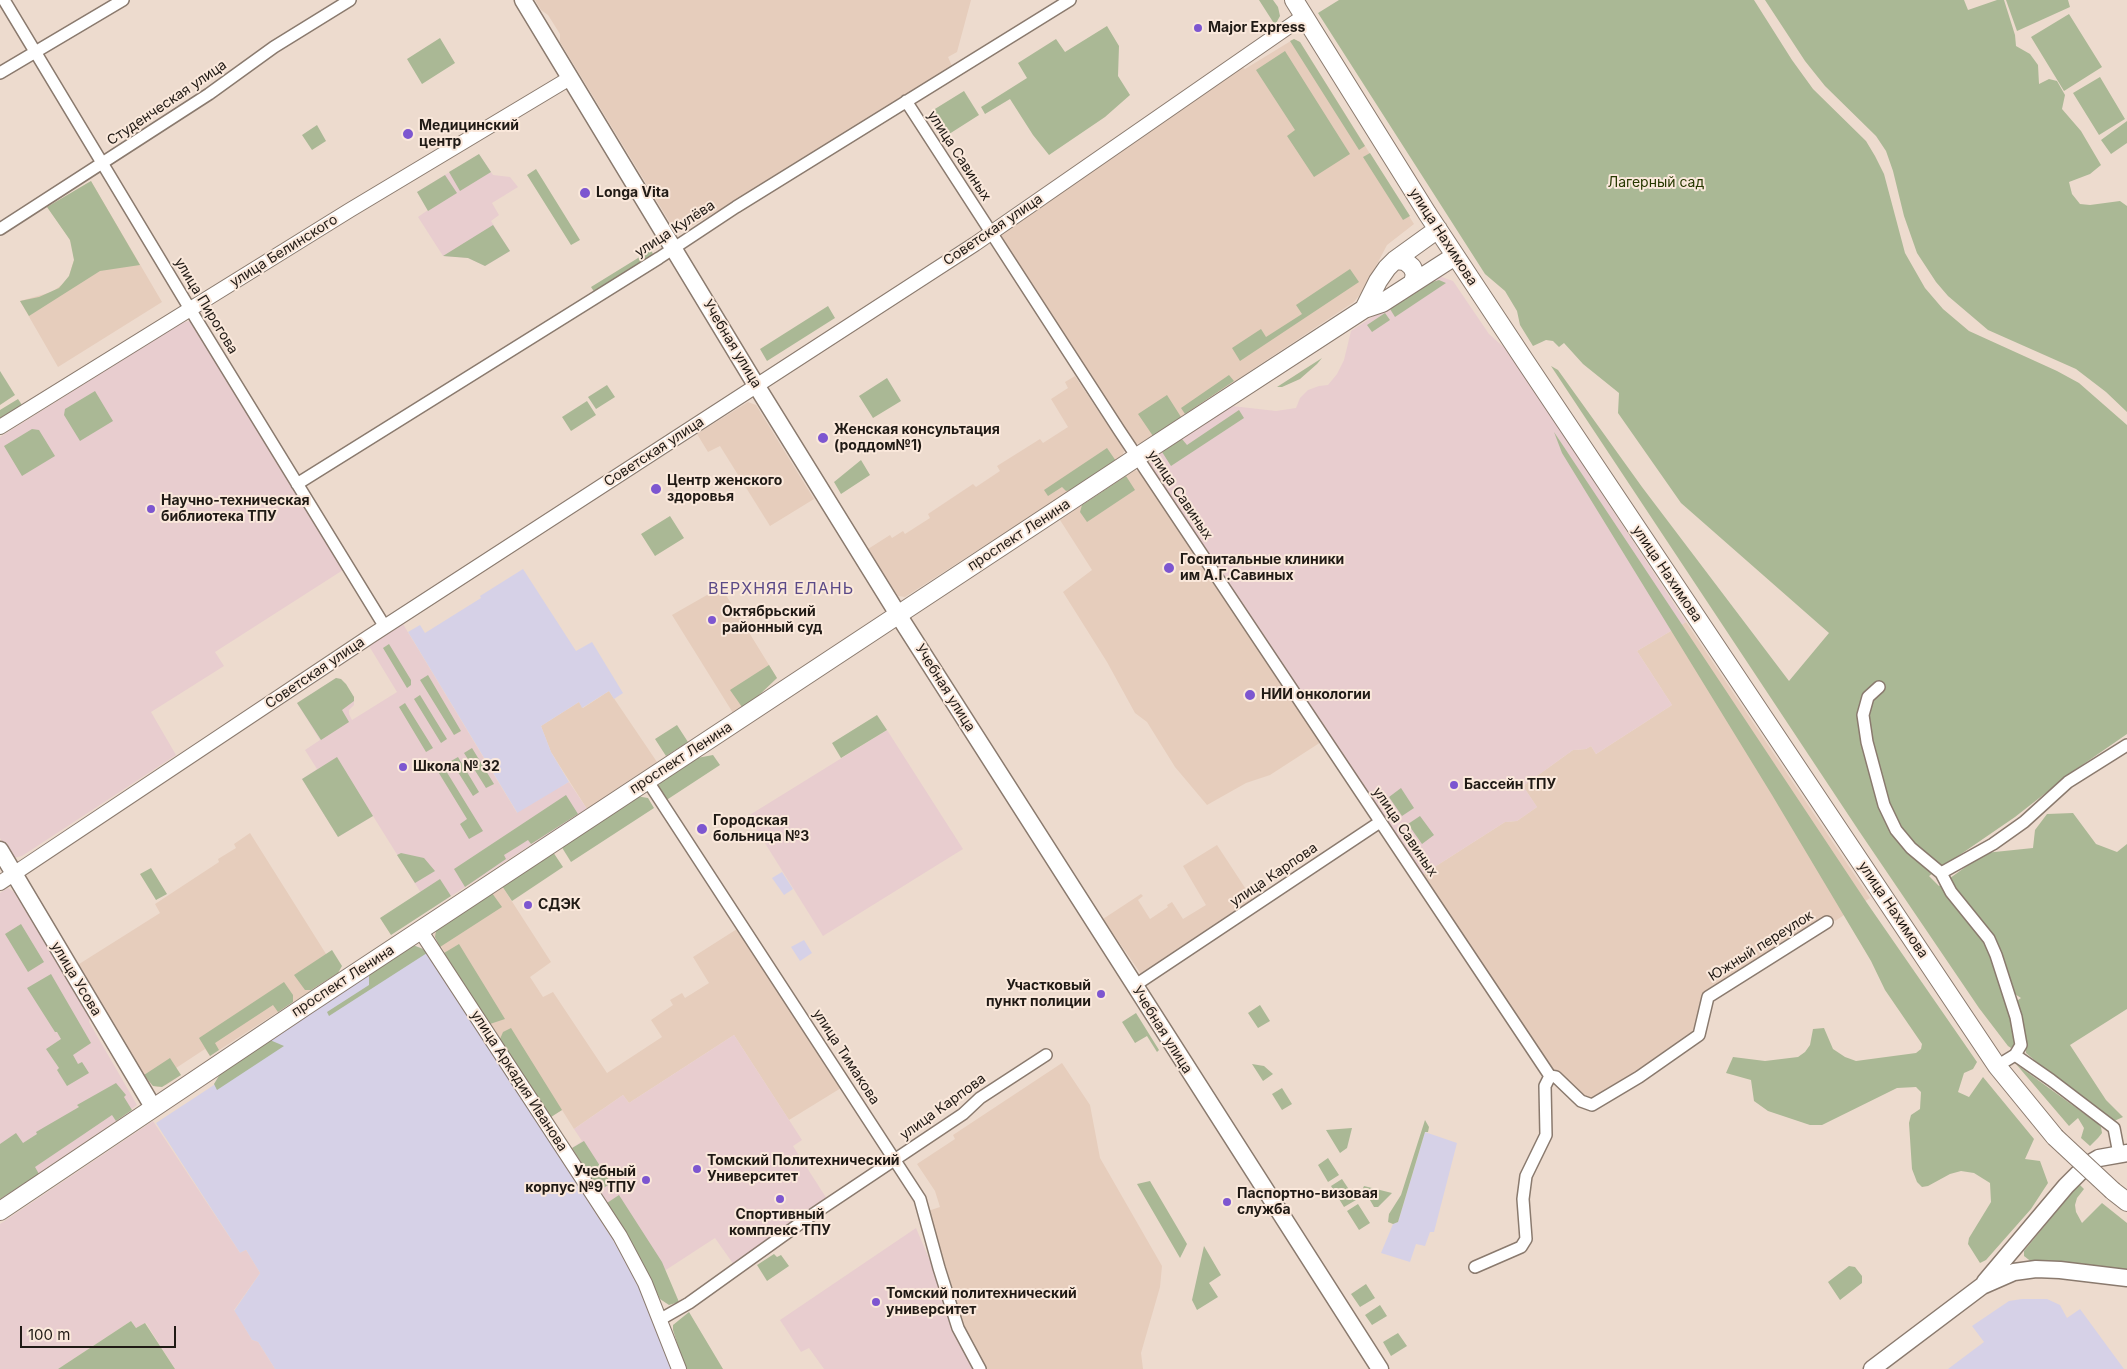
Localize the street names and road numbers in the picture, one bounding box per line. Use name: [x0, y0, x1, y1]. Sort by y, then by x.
street label: Студенческая улица: [104, 57, 230, 149]
street label: улица Савиных: [924, 108, 994, 204]
street label: улица Нахимова: [1405, 185, 1481, 289]
street label: Советская улица: [940, 191, 1046, 269]
street label: улица Кулёва: [632, 197, 718, 261]
street label: улица Белинского: [227, 211, 341, 291]
street label: улица Пирогова: [171, 255, 241, 357]
street label: Учебная улица: [699, 297, 765, 391]
street label: Советская улица: [601, 413, 707, 491]
street label: улица Савиных: [1144, 447, 1216, 543]
street label: проспект Ленина: [965, 496, 1073, 574]
street label: улица Нахимова: [1628, 523, 1706, 625]
street label: Советская улица: [262, 634, 368, 712]
street label: Учебная улица: [911, 641, 979, 735]
street label: проспект Ленина: [627, 719, 735, 797]
street label: улица Савиных: [1369, 784, 1441, 880]
street label: улица Карпова: [1227, 840, 1321, 910]
street label: улица Нахимова: [1854, 859, 1932, 961]
street label: Южный переулок: [1705, 907, 1817, 985]
street label: улица Усова: [47, 939, 105, 1019]
street label: проспект Ленина: [289, 942, 397, 1020]
street label: Учебная улица: [1128, 983, 1196, 1077]
street label: улица Тимакова: [809, 1006, 883, 1108]
street label: улица Аркадия Иванова: [467, 1007, 571, 1155]
street label: улица Карпова: [897, 1070, 989, 1144]

